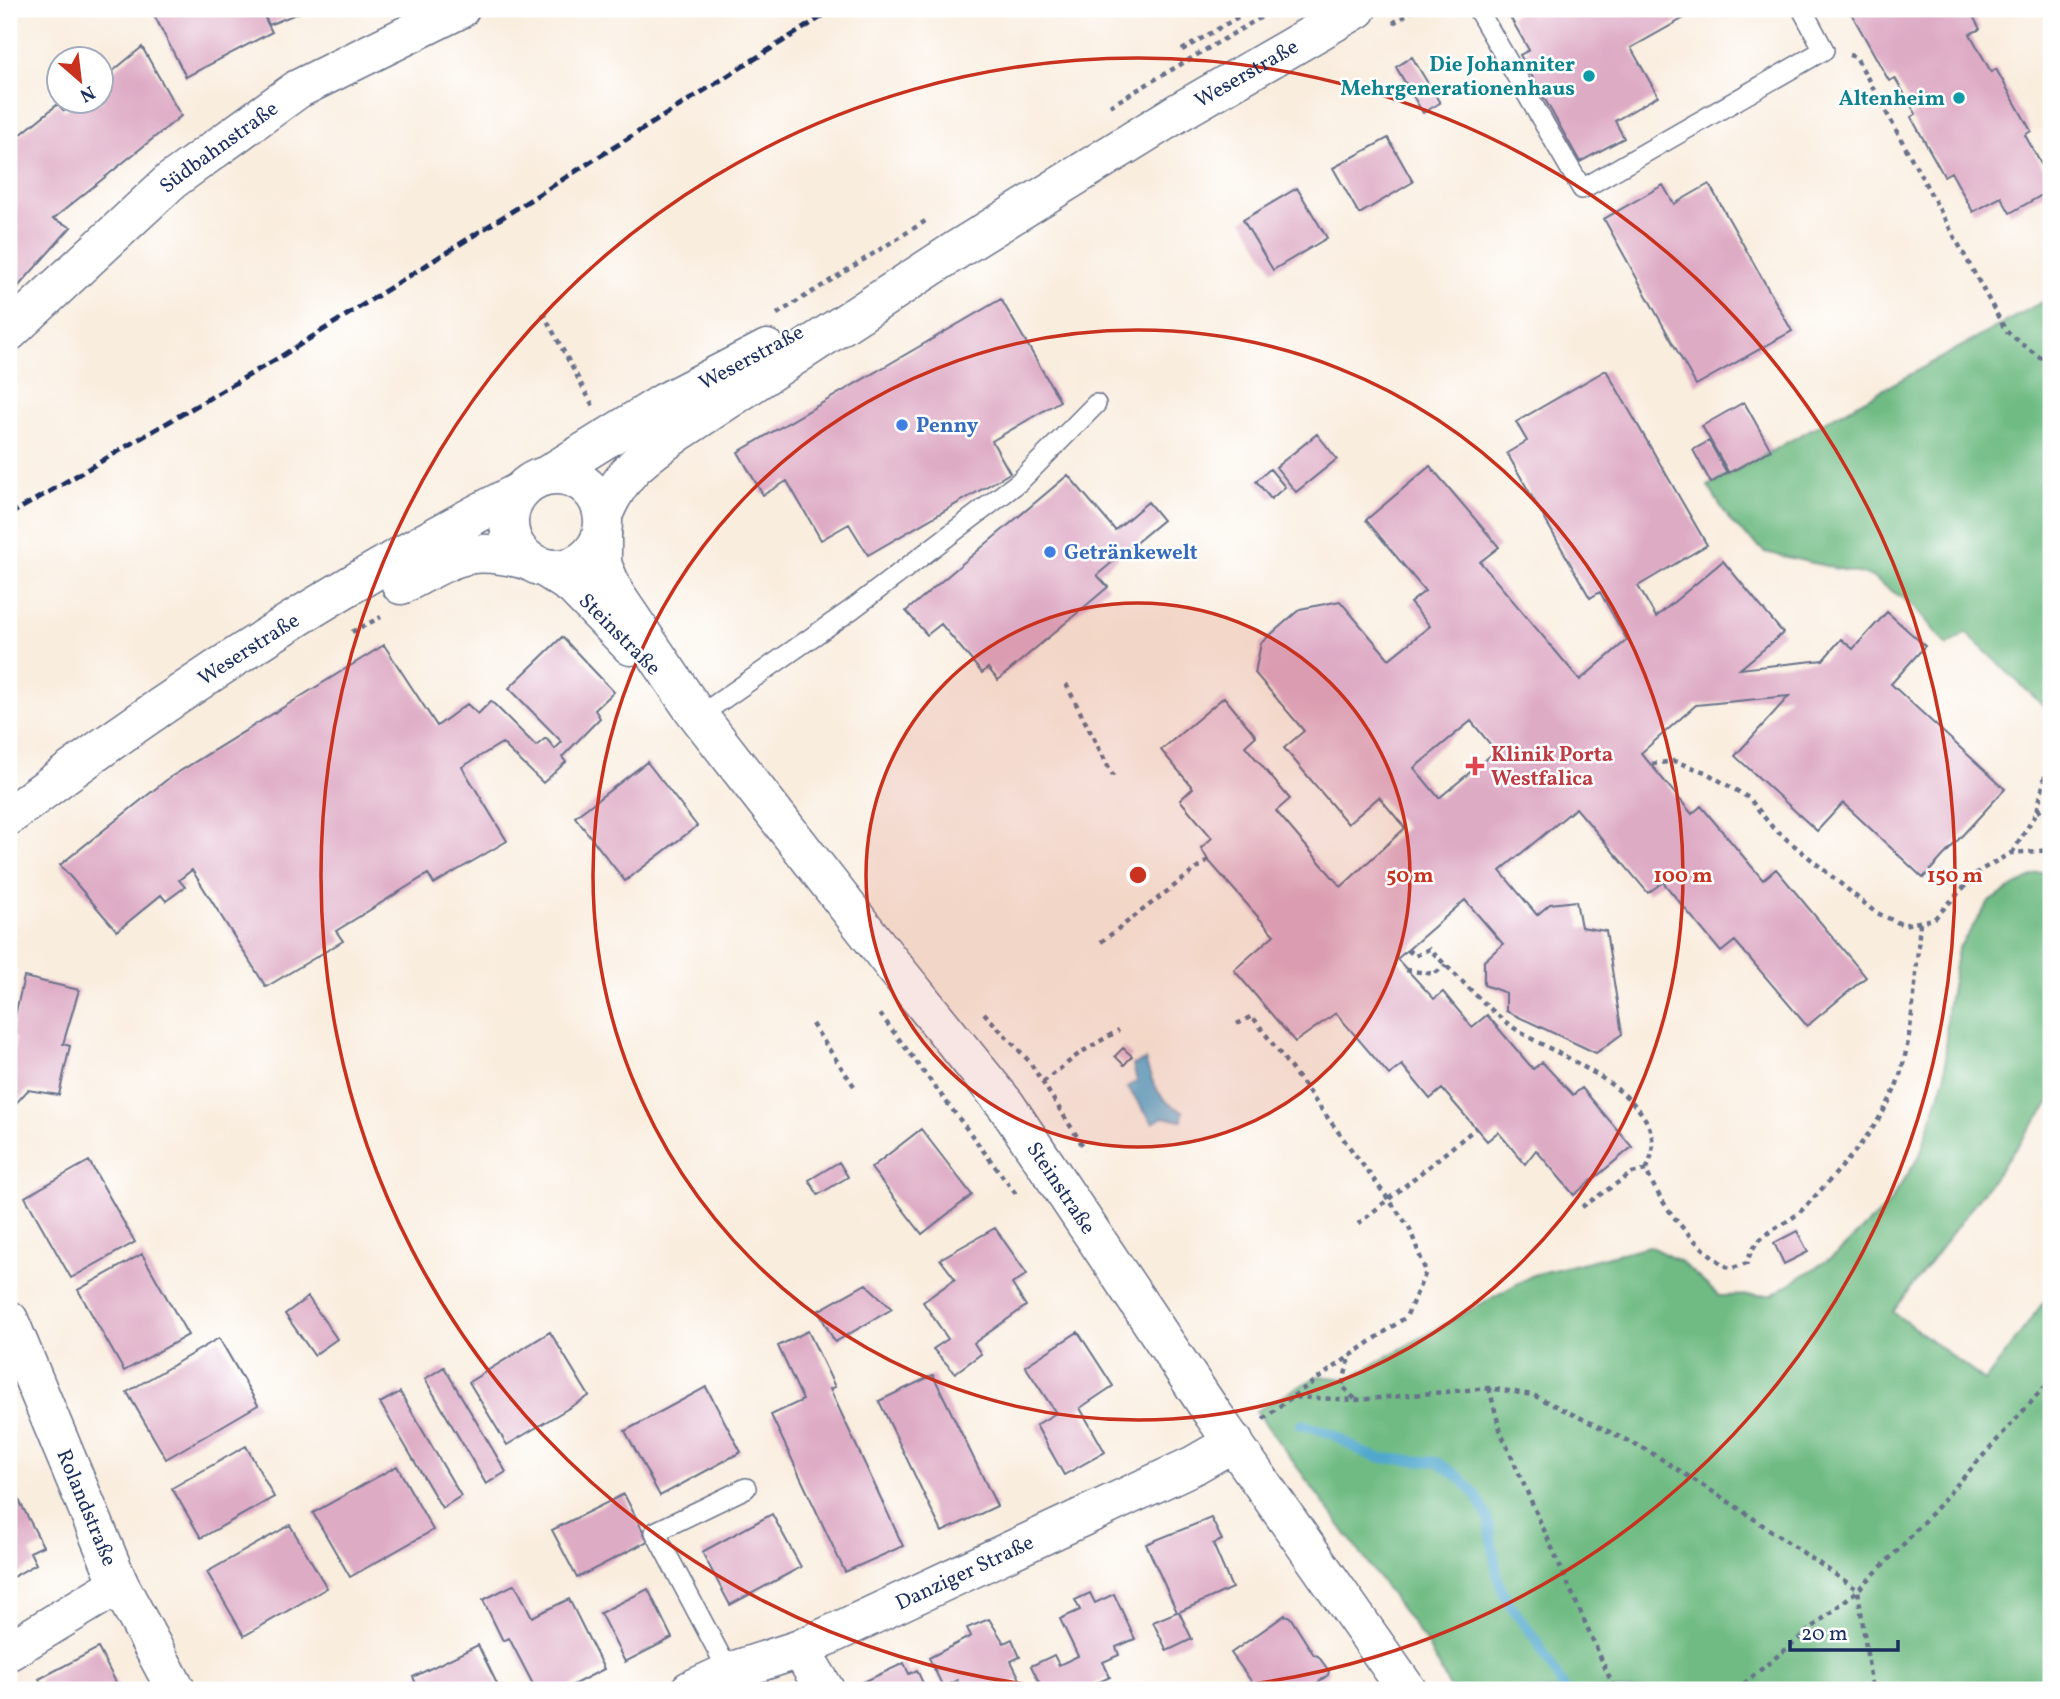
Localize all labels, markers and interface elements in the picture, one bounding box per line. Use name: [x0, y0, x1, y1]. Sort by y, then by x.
street label: Weserstraße: [1190, 33, 1304, 116]
north arrow: [46, 46, 116, 116]
place label: Die Johanniter Mehrgenerationenhaus: [1340, 51, 1575, 104]
marker: Die Johanniter Mehrgenerationenhaus: [1581, 68, 1597, 84]
text: N: [75, 79, 99, 108]
place label: Altenheim: [1839, 85, 1945, 114]
marker: Altenheim: [1951, 90, 1967, 106]
street label: Südbahnstraße: [154, 95, 285, 201]
street label: Weserstraße: [694, 318, 809, 398]
place label: Penny: [916, 412, 978, 441]
marker: Penny: [894, 417, 910, 433]
place label: Getränkewelt: [1064, 539, 1198, 568]
marker: Getränkewelt: [1042, 544, 1058, 560]
street label: Steinstraße: [571, 587, 667, 683]
street label: Weserstraße: [193, 607, 305, 694]
place label: Klinik Porta Westfalica: [1491, 741, 1613, 794]
marker: Klinik Porta Westfalica: [1465, 756, 1485, 776]
text: 50 m: [1386, 862, 1434, 891]
text: 100 m: [1653, 862, 1713, 891]
text: 150 m: [1927, 862, 1983, 891]
centre of rings: [1126, 863, 1150, 887]
street label: Steinstraße: [1019, 1137, 1102, 1241]
street label: Rolandstraße: [48, 1445, 123, 1571]
street label: Danziger Straße: [891, 1529, 1039, 1618]
scale bar: [1790, 1608, 1899, 1652]
text: 20 m: [1801, 1620, 1847, 1649]

